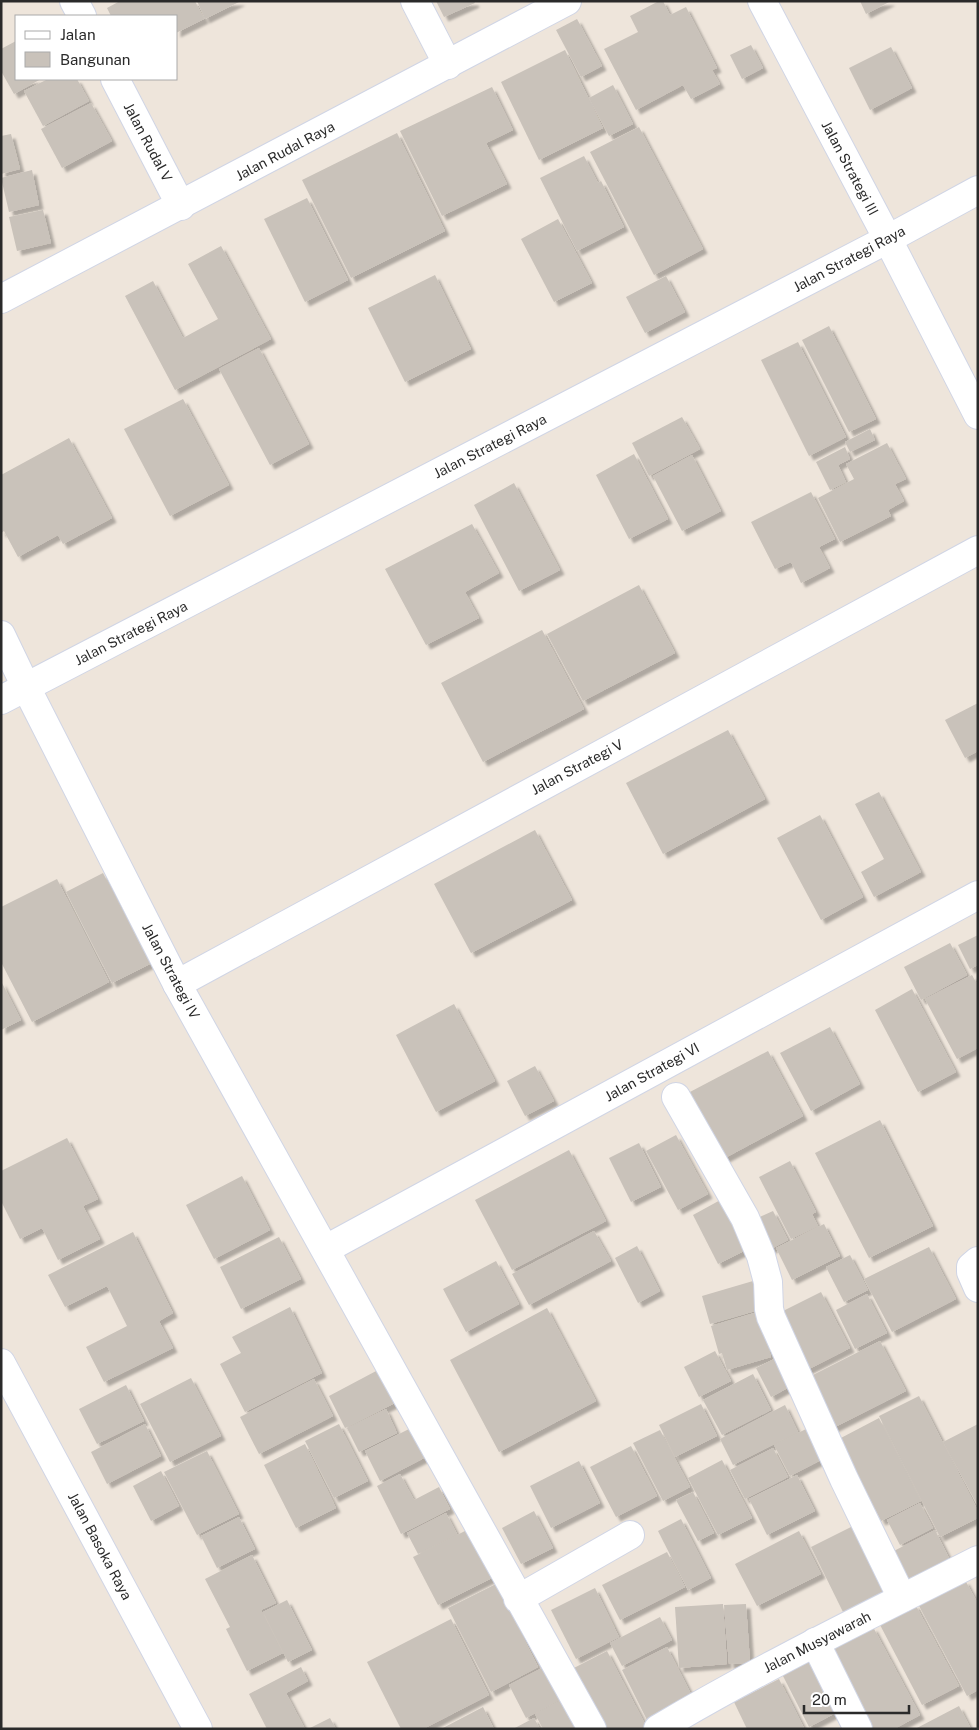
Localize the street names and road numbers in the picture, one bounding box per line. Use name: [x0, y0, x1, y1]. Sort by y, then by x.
street label: Jalan Rudal V: [121, 100, 176, 185]
street label: Jalan Rudal Raya: [233, 118, 337, 184]
street label: Jalan Strategi III: [818, 118, 882, 218]
street label: Jalan Strategi Raya: [790, 223, 908, 295]
street label: Jalan Strategi Raya: [431, 411, 549, 481]
street label: Jalan Strategi Raya: [72, 598, 190, 668]
street label: Jalan Strategi V: [528, 736, 626, 798]
street label: Jalan Strategi IV: [139, 920, 203, 1022]
street label: Jalan Strategi VI: [602, 1039, 702, 1105]
street label: Jalan Basoka Raya: [65, 1490, 135, 1602]
street label: Jalan Musyawarah: [761, 1608, 873, 1676]

